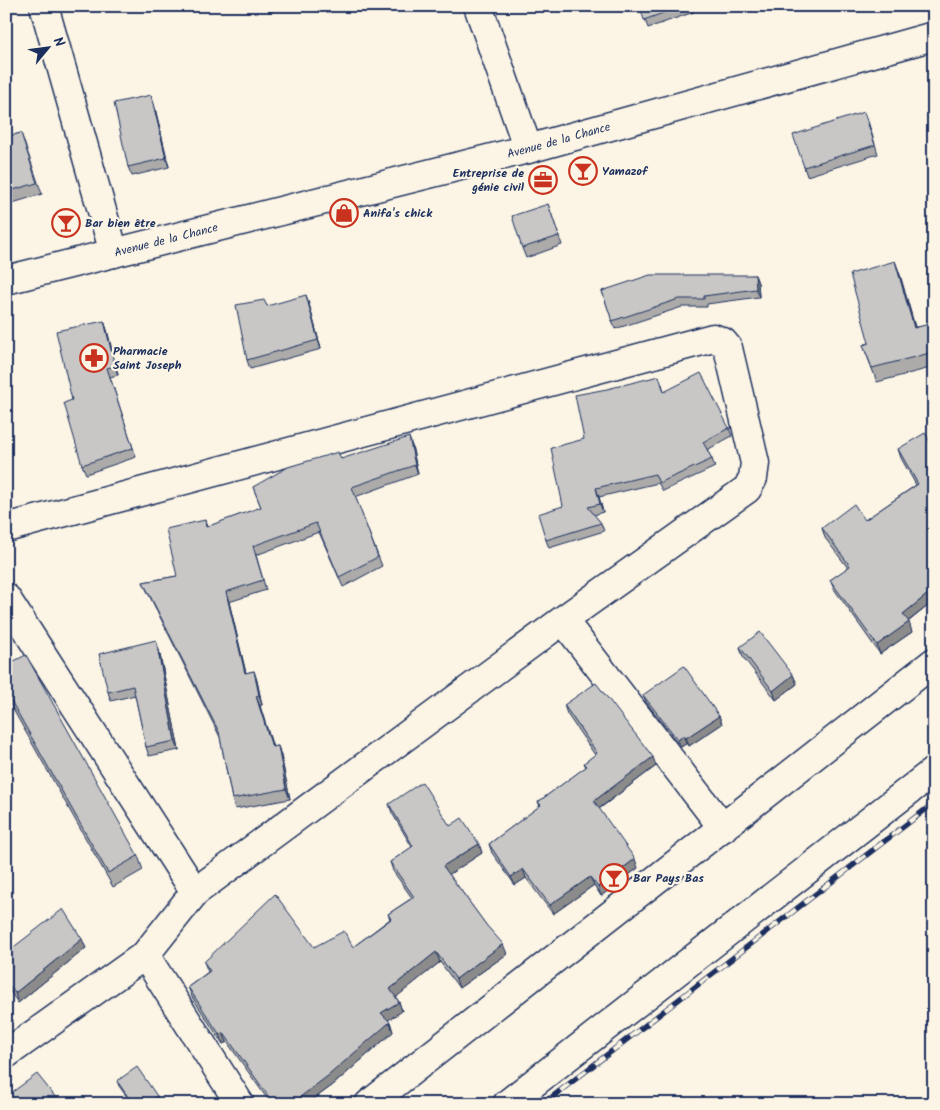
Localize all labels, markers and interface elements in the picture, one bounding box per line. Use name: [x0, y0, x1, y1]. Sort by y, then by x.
north arrow: [22, 22, 72, 72]
text: N: [47, 33, 70, 52]
street label: Avenue de la Chance: [505, 117, 613, 164]
bar icon: Yamazof: [568, 156, 598, 186]
place label: Yamazof: [602, 162, 649, 181]
place label: Entreprise de génie civil: [453, 164, 525, 197]
office icon: Entreprise de génie civil: [528, 165, 558, 195]
shop icon: Anifa's chick: [329, 198, 359, 228]
place label: Anifa's chick: [363, 204, 433, 223]
bar icon: Bar bien être: [51, 208, 81, 238]
place label: Bar bien être: [85, 214, 156, 233]
street label: Avenue de la Chance: [112, 218, 221, 262]
place label: Pharmacie Saint Joseph: [113, 342, 182, 375]
pharmacy icon: Pharmacie Saint Joseph: [79, 343, 109, 373]
bar icon: Bar Pays Bas: [599, 863, 629, 893]
place label: Bar Pays Bas: [633, 869, 704, 888]

